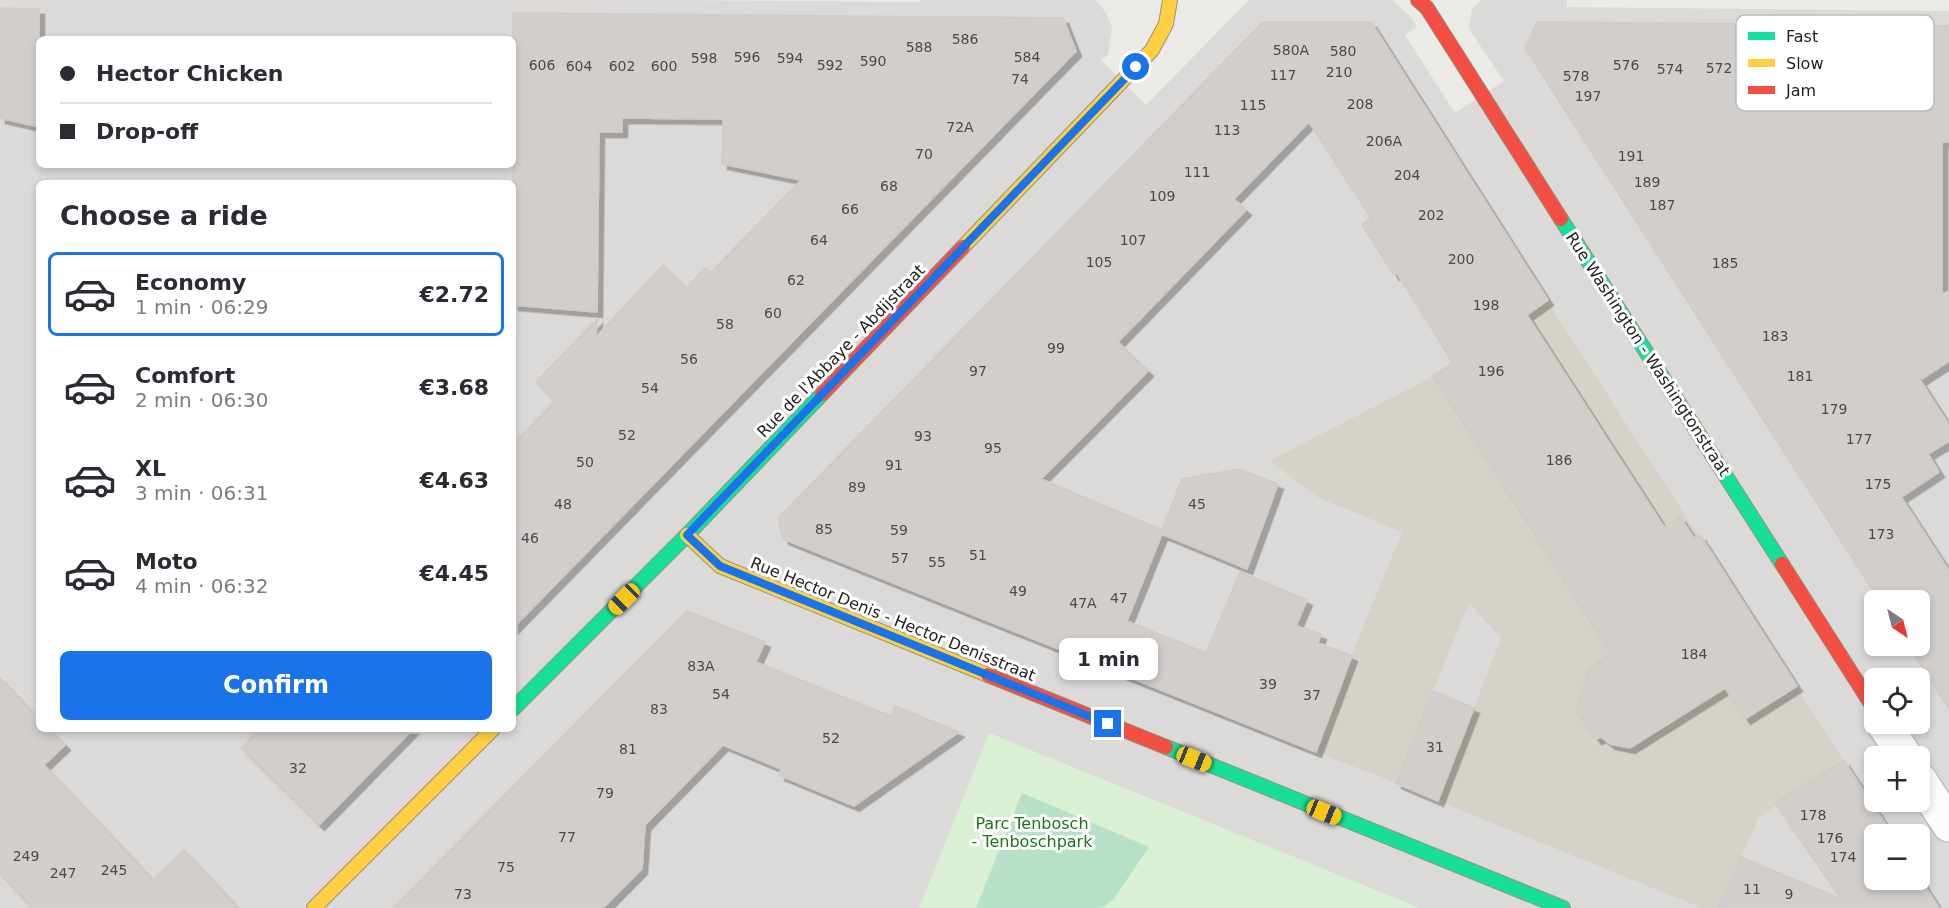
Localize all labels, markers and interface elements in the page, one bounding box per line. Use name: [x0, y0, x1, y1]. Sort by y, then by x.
legend: [1736, 15, 1934, 111]
text: Fast: [1786, 27, 1818, 46]
house number: 586: [952, 31, 978, 47]
house number: 588: [906, 39, 932, 55]
house number: 580A: [1273, 42, 1310, 58]
house number: 580: [1330, 43, 1356, 59]
house number: 596: [734, 49, 760, 65]
house number: 584: [1014, 49, 1040, 65]
house number: 598: [691, 50, 717, 66]
house number: 594: [777, 50, 803, 66]
house number: 590: [860, 53, 886, 69]
route start: [1122, 53, 1149, 80]
text: Slow: [1786, 54, 1823, 73]
house number: 606: [529, 57, 555, 73]
house number: 592: [817, 57, 843, 73]
house number: 576: [1613, 57, 1639, 73]
house number: 604: [566, 58, 592, 74]
house number: 602: [609, 58, 635, 74]
house number: 600: [651, 58, 677, 74]
house number: 572: [1706, 60, 1732, 76]
text: Hector Chicken: [96, 61, 284, 86]
house number: 574: [1657, 61, 1683, 77]
house number: 210: [1326, 64, 1352, 80]
house number: 117: [1270, 67, 1296, 83]
house number: 578: [1563, 68, 1589, 84]
house number: 74: [1011, 71, 1029, 87]
text: Jam: [1785, 81, 1816, 100]
house number: 197: [1575, 88, 1601, 104]
house number: 208: [1347, 96, 1373, 112]
house number: 115: [1240, 97, 1266, 113]
text: Drop-off: [96, 119, 198, 144]
house number: 72A: [946, 119, 974, 135]
house number: 113: [1214, 122, 1240, 138]
house number: 206A: [1366, 133, 1403, 149]
house number: 70: [915, 146, 933, 162]
house number: 191: [1618, 148, 1644, 164]
house number: 111: [1184, 164, 1210, 180]
house number: 204: [1394, 167, 1420, 183]
house number: 189: [1634, 174, 1660, 190]
house number: 68: [880, 178, 898, 194]
house number: 109: [1149, 188, 1175, 204]
house number: 187: [1649, 197, 1675, 213]
text: Choose a ride: [60, 200, 268, 231]
house number: 66: [841, 201, 859, 217]
house number: 202: [1418, 207, 1444, 223]
street label: Rue Washington - Washingtonstraat: [1562, 229, 1734, 479]
house number: 64: [810, 232, 828, 248]
house number: 107: [1120, 232, 1146, 248]
house number: 200: [1448, 251, 1474, 267]
house number: 105: [1086, 254, 1112, 270]
house number: 185: [1712, 255, 1738, 271]
street label: Rue de l'Abbaye - Abdijstraat: [753, 261, 929, 441]
icon: car: [63, 267, 117, 321]
text: Economy: [135, 270, 246, 295]
house number: 62: [787, 272, 805, 288]
text: €2.72: [419, 282, 489, 307]
text: 1 min · 06:29: [135, 295, 269, 319]
house number: 198: [1473, 297, 1499, 313]
house number: 60: [764, 305, 782, 321]
house number: 58: [716, 316, 734, 332]
house number: 183: [1762, 328, 1788, 344]
house number: 99: [1047, 340, 1065, 356]
house number: 56: [680, 351, 698, 367]
icon: car: [63, 360, 117, 414]
text: Comfort: [135, 363, 235, 388]
house number: 97: [969, 363, 987, 379]
house number: 196: [1478, 363, 1504, 379]
house number: 181: [1787, 368, 1813, 384]
text: €3.68: [419, 375, 489, 400]
house number: 54: [641, 380, 659, 396]
text: 2 min · 06:30: [135, 388, 269, 412]
house number: 179: [1821, 401, 1847, 417]
house number: 52: [618, 427, 636, 443]
house number: 93: [914, 428, 932, 444]
house number: 177: [1846, 431, 1872, 447]
house number: 95: [984, 440, 1002, 456]
house number: 186: [1546, 452, 1572, 468]
icon: car: [63, 453, 117, 507]
house number: 50: [576, 454, 594, 470]
text: XL: [135, 456, 166, 481]
house number: 91: [885, 457, 903, 473]
text: €4.63: [419, 468, 489, 493]
house number: 175: [1865, 476, 1891, 492]
house number: 89: [848, 479, 866, 495]
text: 3 min · 06:31: [135, 481, 269, 505]
house number: 48: [554, 496, 572, 512]
house number: 45: [1188, 496, 1206, 512]
house number: 85: [815, 521, 833, 537]
house number: 59: [890, 522, 908, 538]
house number: 173: [1868, 526, 1894, 542]
house number: 46: [521, 530, 539, 546]
icon: car: [63, 546, 117, 600]
house number: 51: [969, 547, 987, 563]
text: Moto: [135, 549, 198, 574]
house number: 57: [891, 550, 909, 566]
street label: Rue Hector Denis - Hector Denisstraat: [748, 553, 1038, 685]
house number: 55: [928, 554, 946, 570]
text: €4.45: [419, 561, 489, 586]
text: 4 min · 06:32: [135, 574, 269, 598]
car: [605, 580, 643, 618]
house number: 49: [1009, 583, 1027, 599]
house number: 47: [1110, 590, 1128, 606]
north arrow: [1864, 590, 1930, 656]
map controls: [1864, 590, 1930, 890]
house number: 47A: [1069, 595, 1097, 611]
callout: 1 min: [1058, 637, 1158, 679]
house number: 184: [1681, 646, 1707, 662]
text: 1 min: [1077, 647, 1140, 671]
button: Confirm: [60, 651, 492, 720]
house number: 83A: [687, 658, 715, 674]
button: locate: [1864, 668, 1930, 734]
house number: 39: [1259, 676, 1277, 692]
house number: 54: [712, 686, 730, 702]
house number: 37: [1303, 687, 1321, 703]
house number: 83: [650, 701, 668, 717]
route end: [1094, 710, 1121, 737]
house number: 52: [822, 730, 840, 746]
house number: 31: [1426, 739, 1444, 755]
house number: 81: [619, 741, 637, 757]
car: [1174, 744, 1214, 774]
button: +: [1864, 746, 1930, 812]
house number: 32: [289, 760, 307, 776]
house number: 79: [596, 785, 614, 801]
car: [1304, 797, 1344, 827]
house number: 178: [1800, 807, 1826, 823]
park label: Parc Tenbosch - Tenboschpark: [972, 814, 1093, 851]
button: −: [1864, 824, 1930, 890]
house number: 77: [558, 829, 576, 845]
house number: 176: [1817, 830, 1843, 846]
house number: 249: [13, 848, 39, 864]
house number: 174: [1830, 849, 1856, 865]
house number: 75: [497, 859, 515, 875]
house number: 245: [101, 862, 127, 878]
house number: 247: [50, 865, 76, 881]
house number: 11: [1743, 881, 1761, 897]
house number: 73: [454, 886, 472, 902]
house number: 9: [1785, 886, 1793, 902]

